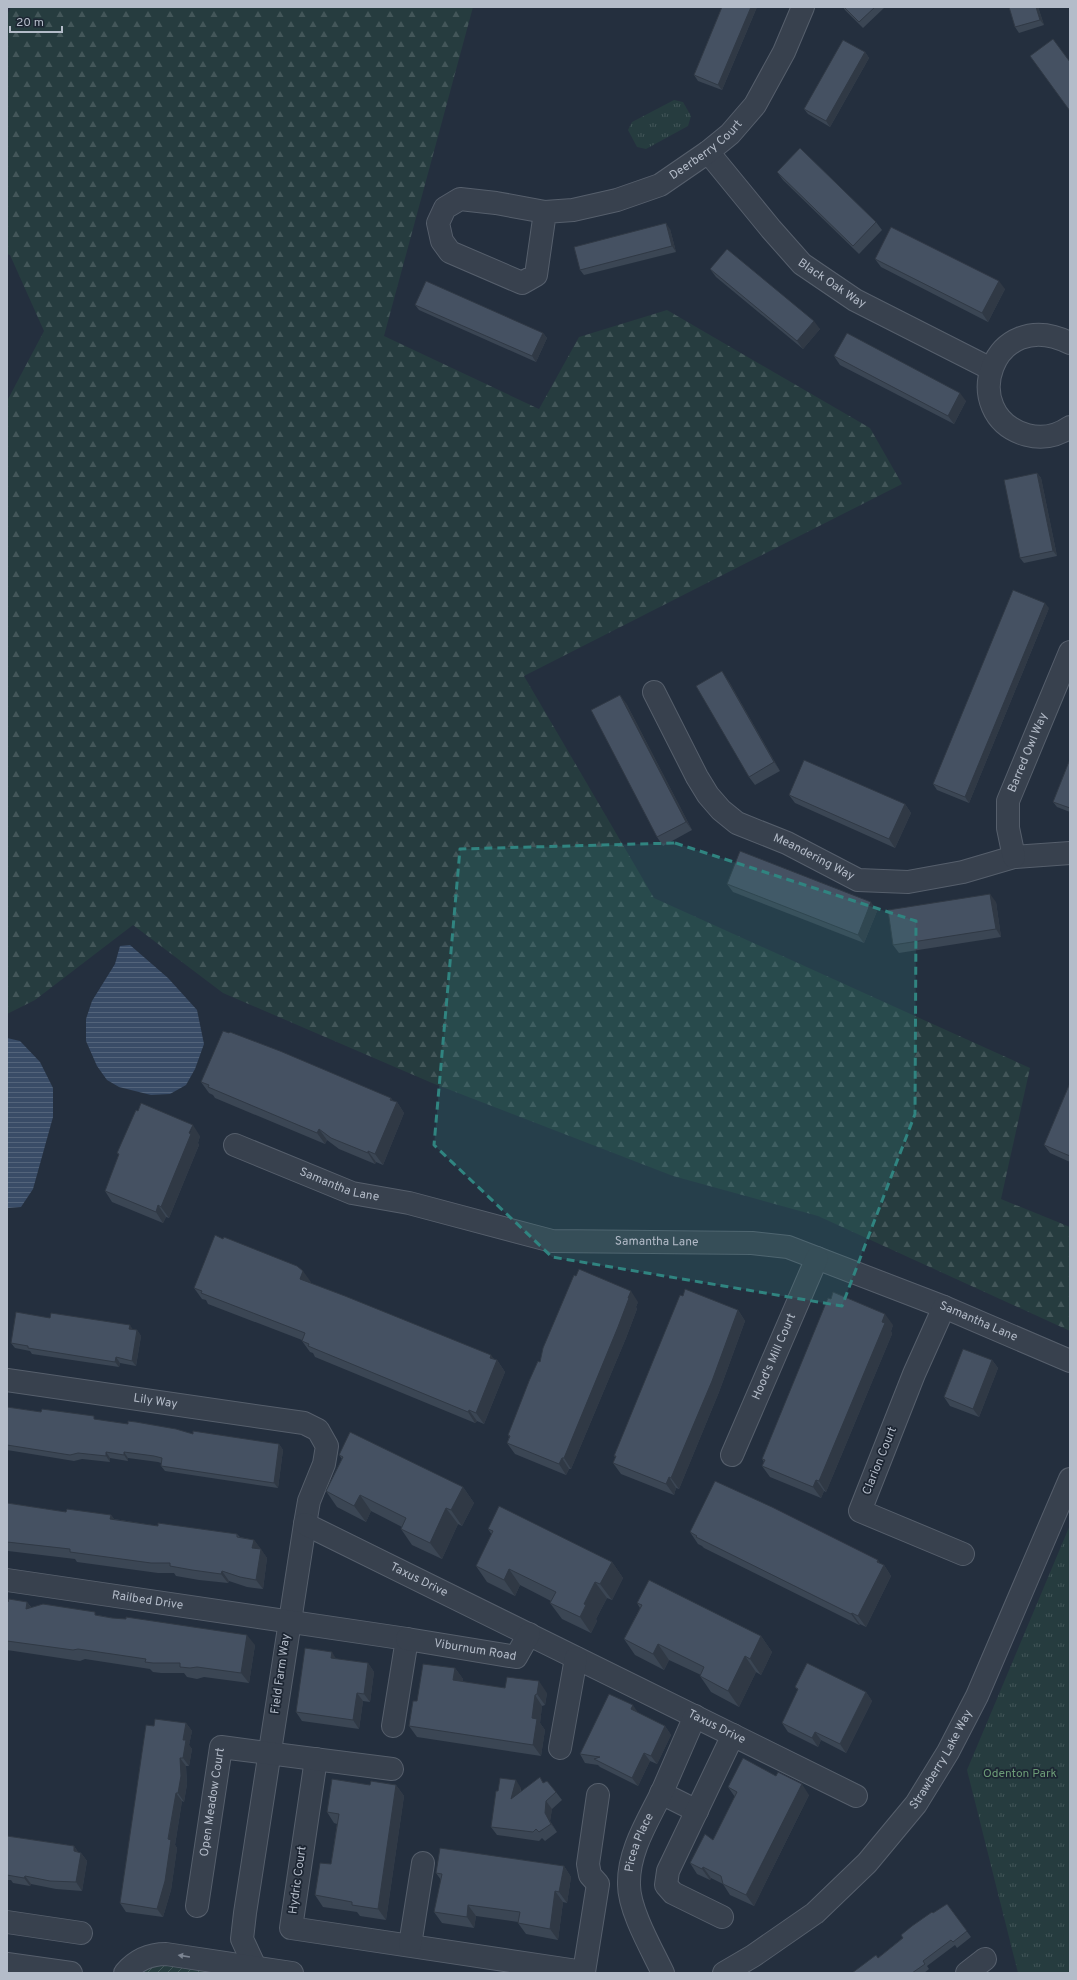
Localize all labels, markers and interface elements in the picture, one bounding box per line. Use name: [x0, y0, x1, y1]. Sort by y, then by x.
scale bar: [10, 8, 62, 34]
text: 20 m: [16, 15, 44, 31]
street label: Deerberry Court: [667, 117, 746, 184]
street label: Black Oak Way: [794, 255, 869, 312]
street label: Barred Owl Way: [1004, 710, 1052, 795]
street label: Meandering Way: [771, 830, 857, 885]
street label: Samantha Lane: [297, 1164, 380, 1206]
street label: Samantha Lane: [615, 1234, 699, 1250]
street label: Samantha Lane: [937, 1298, 1020, 1346]
street label: Hood's Mill Court: [749, 1311, 800, 1402]
street label: Lily Way: [132, 1390, 179, 1413]
street label: Clarion Court: [859, 1425, 901, 1497]
street label: Taxus Drive: [387, 1559, 450, 1601]
street label: Railbed Drive: [111, 1588, 184, 1614]
street label: Field Farm Way: [267, 1633, 295, 1715]
street label: Viburnum Road: [433, 1636, 518, 1665]
street label: Taxus Drive: [685, 1706, 748, 1748]
street label: Strawberry Lake Way: [906, 1707, 977, 1813]
street label: Open Meadow Court: [197, 1747, 229, 1858]
park label: Odenton Park: [983, 1766, 1057, 1782]
street label: Picea Place: [622, 1810, 658, 1873]
street label: Hydric Court: [285, 1845, 311, 1915]
one-way arrow: [177, 1953, 190, 1959]

